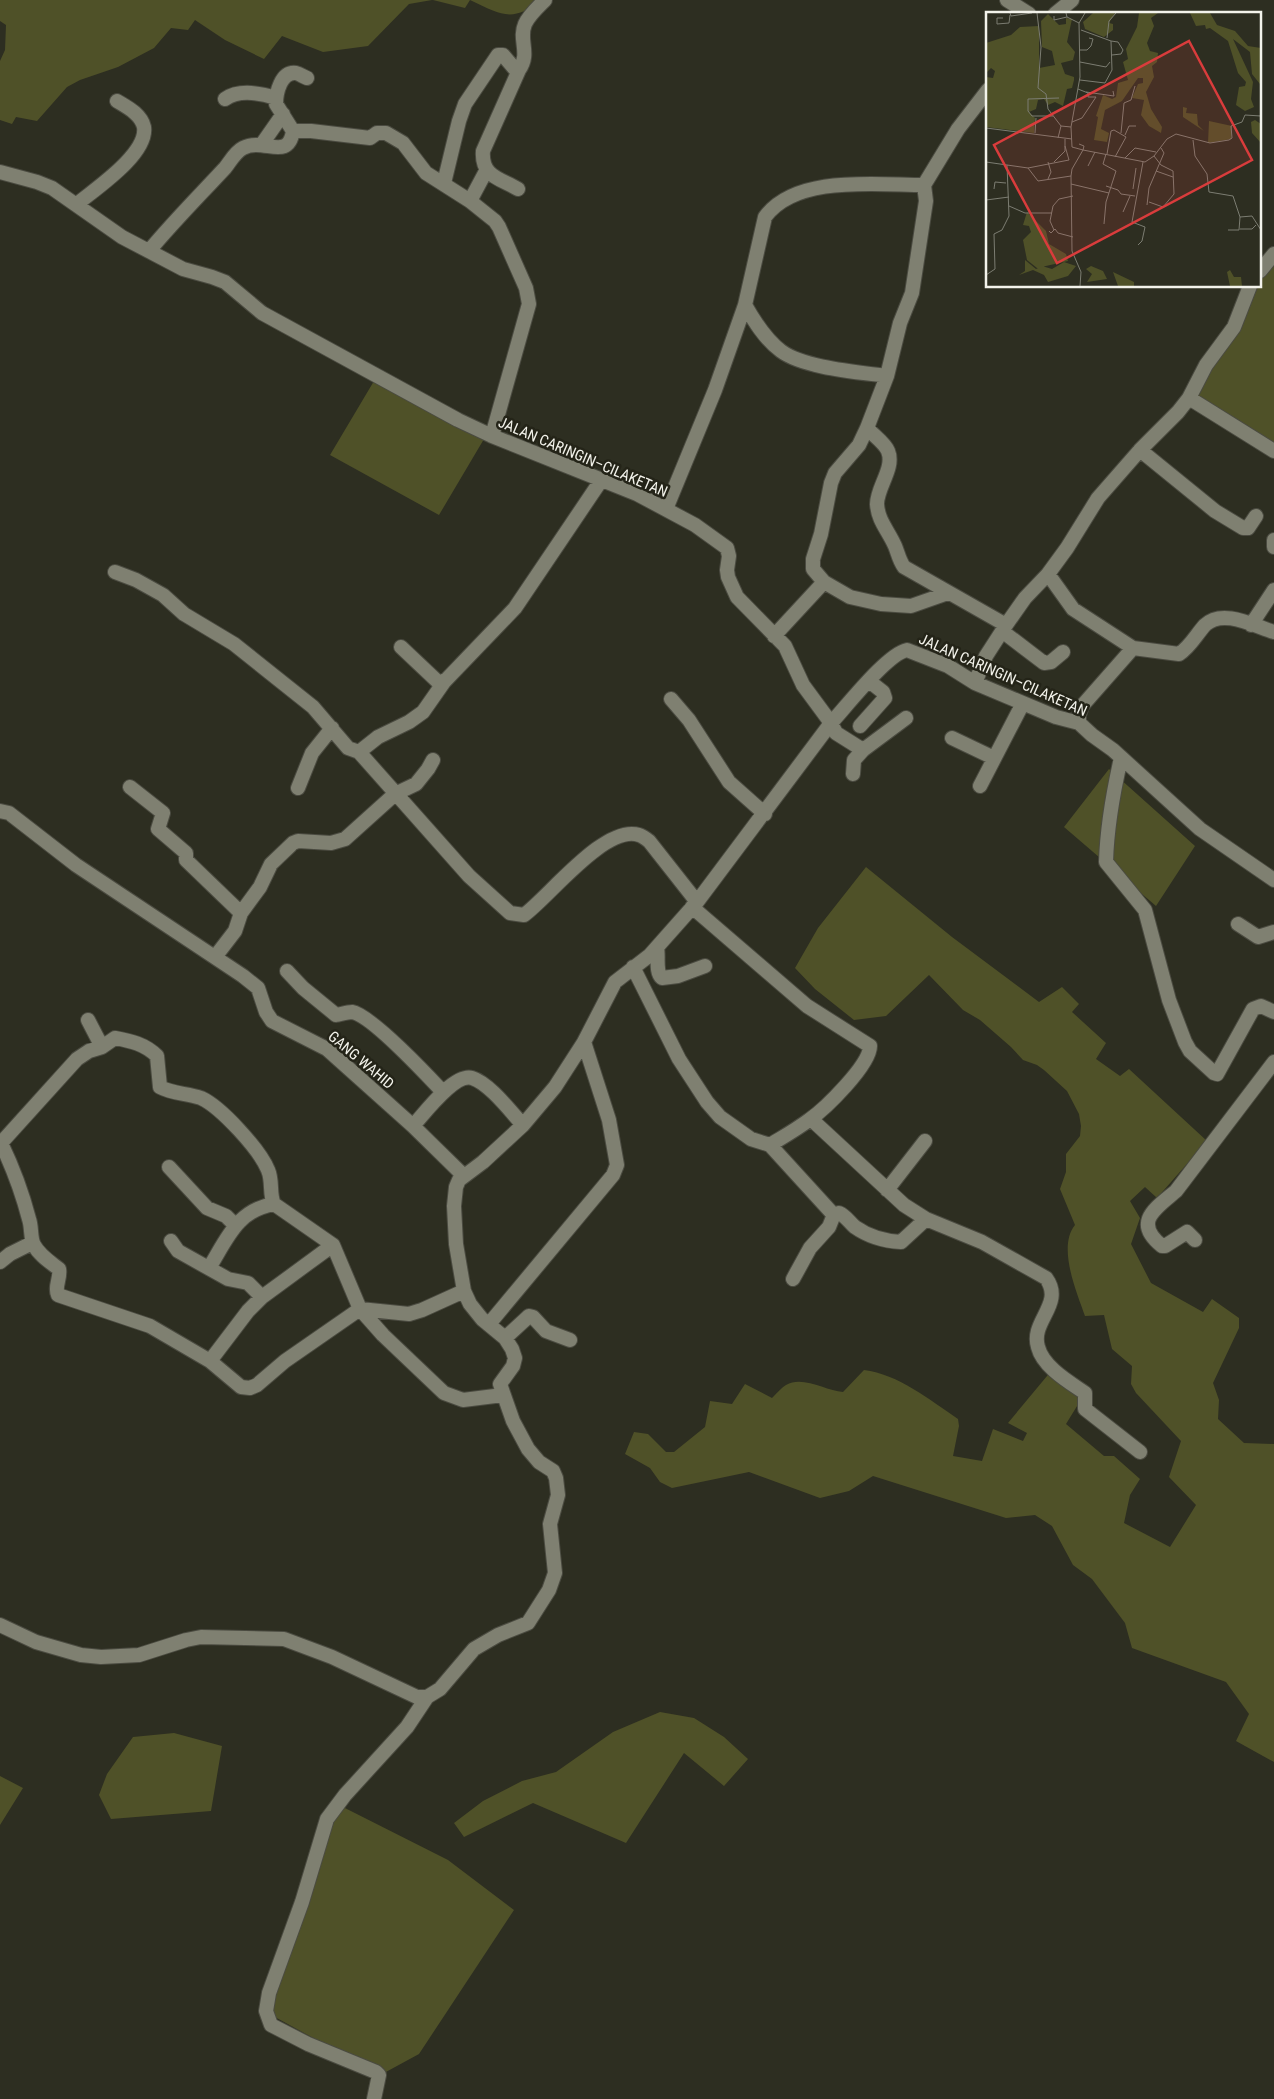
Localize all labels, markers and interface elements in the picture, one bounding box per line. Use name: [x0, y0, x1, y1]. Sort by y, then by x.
inset map: [986, 12, 1262, 288]
street label: JALAN CARINGIN–CILAKETAN: [496, 413, 670, 501]
street label: JALAN CARINGIN–CILAKETAN: [916, 630, 1090, 720]
street label: GANG WAHID: [324, 1027, 398, 1093]

